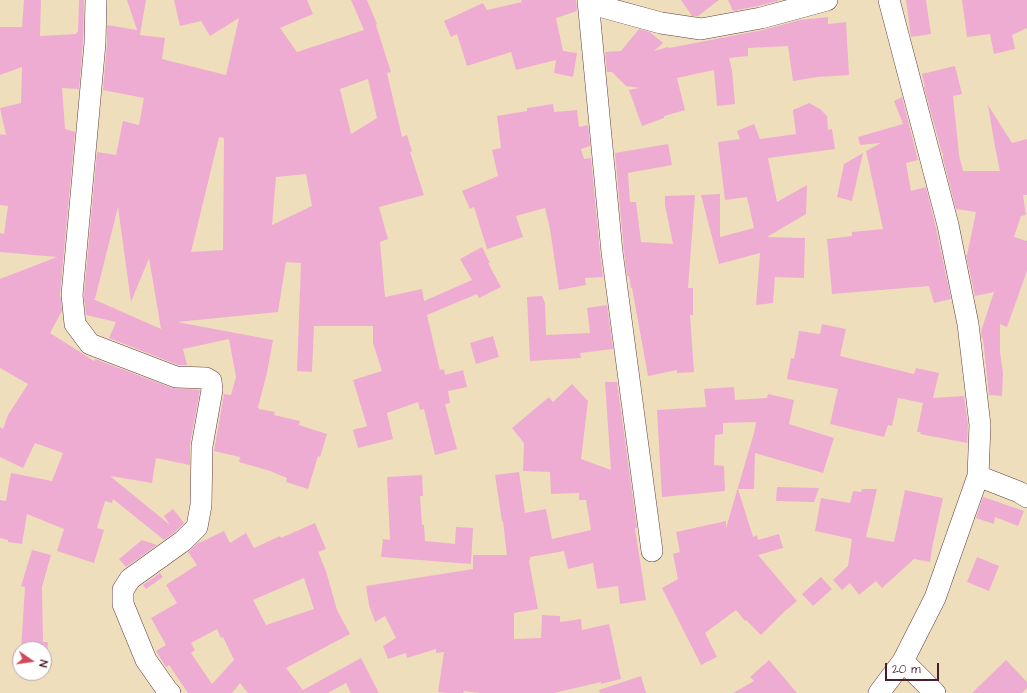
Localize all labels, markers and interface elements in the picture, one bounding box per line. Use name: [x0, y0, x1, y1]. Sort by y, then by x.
north arrow: [12, 641, 52, 681]
scale bar: [887, 655, 941, 681]
text: N: [35, 659, 51, 669]
text: 20 m: [892, 661, 921, 678]

